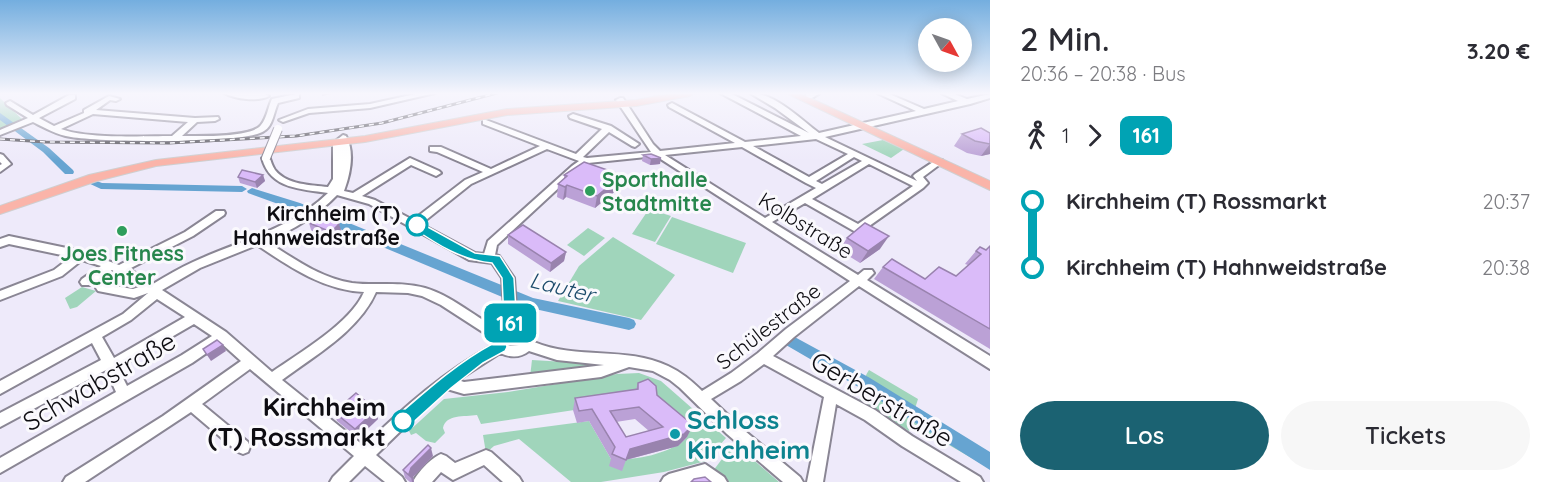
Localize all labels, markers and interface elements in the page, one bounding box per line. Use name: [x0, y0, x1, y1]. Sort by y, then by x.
north arrow: [918, 18, 972, 72]
map controls: [918, 18, 972, 72]
text: 2 Min.: [1020, 18, 1109, 59]
text: 3.20 €: [1467, 37, 1530, 65]
text: 20:36 – 20:38 · Bus: [1020, 61, 1186, 86]
icon: walk: [1020, 119, 1053, 152]
icon: forward: [1078, 119, 1111, 152]
text: 161: [1132, 122, 1160, 148]
text: 1: [1062, 123, 1069, 148]
place label: Sporthalle Stadtmitte: [602, 166, 712, 216]
marker: Sporthalle Stadtmitte: [583, 184, 597, 198]
street label: Kolbstraße: [754, 186, 858, 264]
text: Kirchheim (T) Rossmarkt: [1066, 187, 1327, 215]
text: 20:37: [1483, 189, 1530, 214]
place label: Kirchheim (T) Hahnweidstraße: [233, 200, 400, 250]
marker: Kirchheim (T) Hahnweidstraße: [406, 214, 428, 236]
marker: Joes Fitness Center: [115, 224, 129, 238]
place label: Joes Fitness Center: [60, 240, 184, 290]
text: Kirchheim (T) Hahnweidstraße: [1066, 253, 1387, 281]
text: 20:38: [1482, 255, 1530, 280]
water label: Lauter: [527, 265, 600, 309]
street label: Schülestraße: [711, 277, 825, 375]
line badge: 161: [476, 304, 544, 342]
text: 161: [496, 310, 524, 336]
street label: Schwabstraße: [17, 324, 181, 438]
street label: Gerberstraße: [805, 344, 959, 454]
place label: Kirchheim (T) Rossmarkt: [208, 390, 386, 453]
button: Los: [1020, 401, 1269, 470]
button: Tickets: [1281, 401, 1530, 470]
place label: Schloss Kirchheim: [687, 403, 810, 466]
marker: Kirchheim (T) Rossmarkt: [392, 410, 414, 432]
marker: Schloss Kirchheim: [668, 427, 682, 441]

